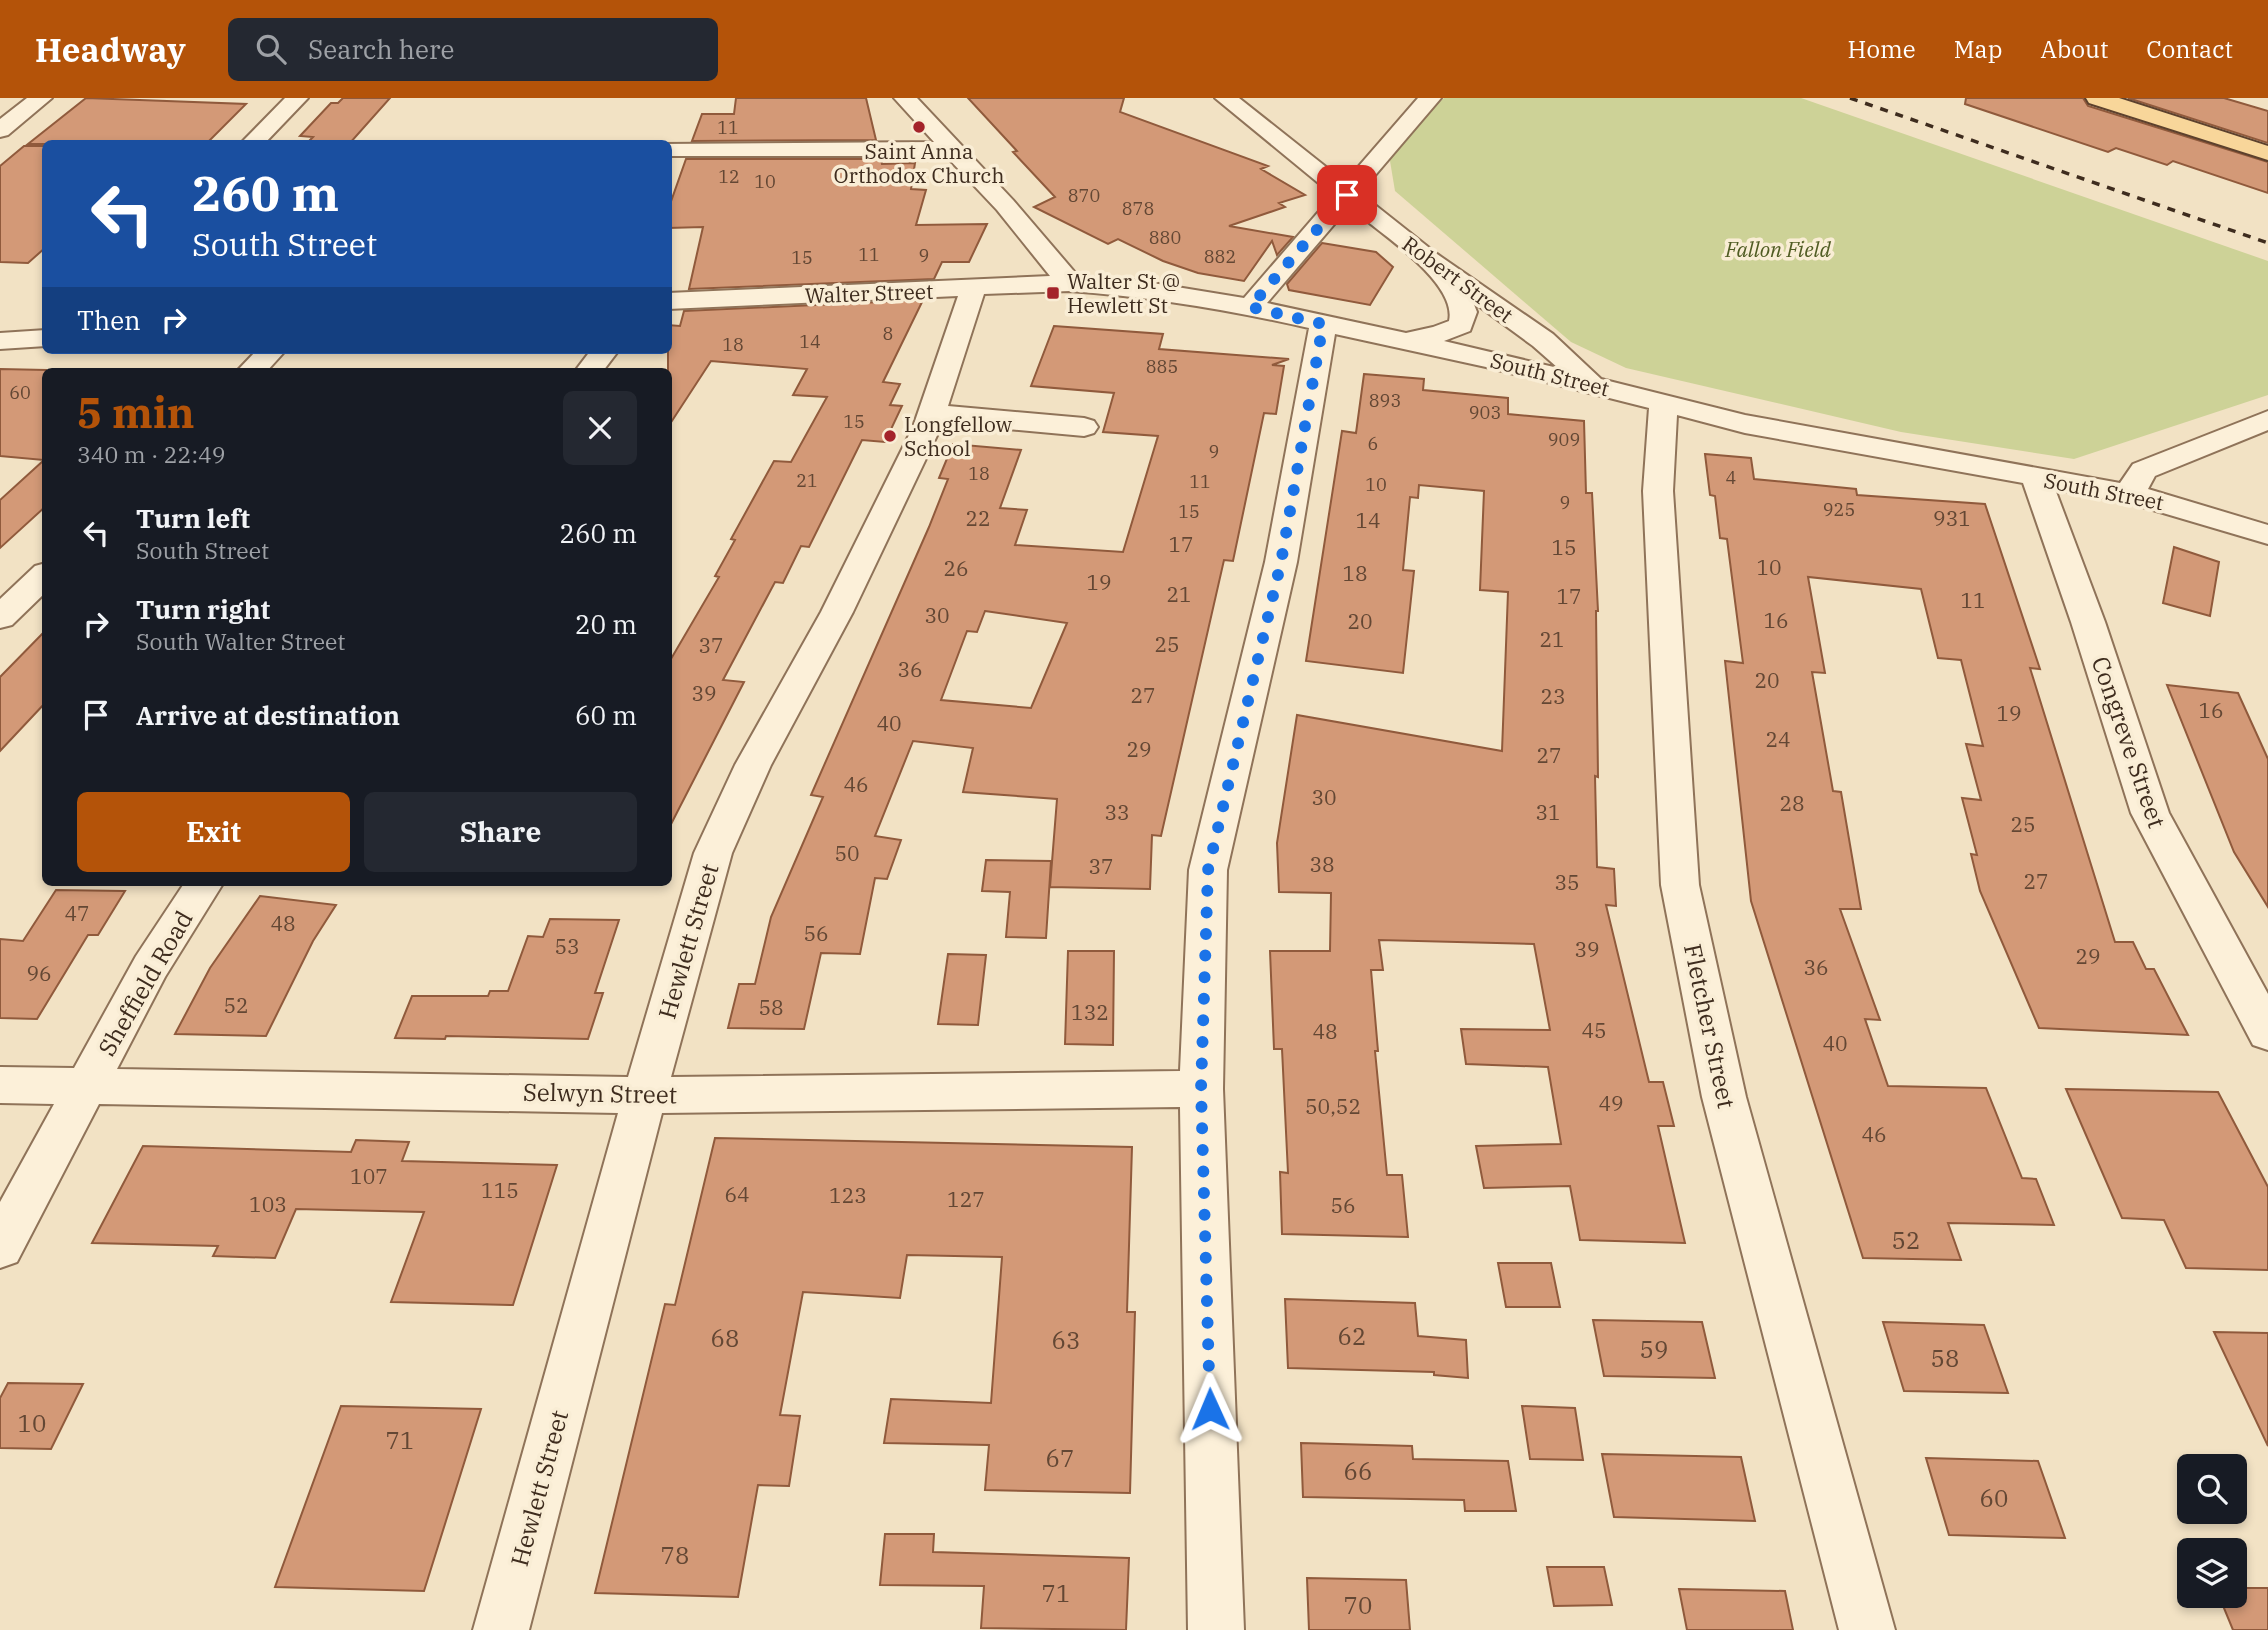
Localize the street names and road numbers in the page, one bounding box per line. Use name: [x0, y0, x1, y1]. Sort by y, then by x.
street label: Robert Street: [1397, 229, 1519, 329]
street label: Walter Street: [804, 277, 934, 309]
street label: South Street: [1488, 346, 1612, 402]
street label: South Street: [2042, 466, 2166, 516]
street label: Congreve Street: [2085, 652, 2173, 832]
street label: Hewlett Street: [651, 860, 725, 1022]
street label: Sheffield Road: [90, 904, 200, 1062]
street label: Fletcher Street: [1677, 941, 1743, 1111]
street label: Selwyn Street: [523, 1076, 677, 1110]
street label: Hewlett Street: [503, 1407, 575, 1569]

